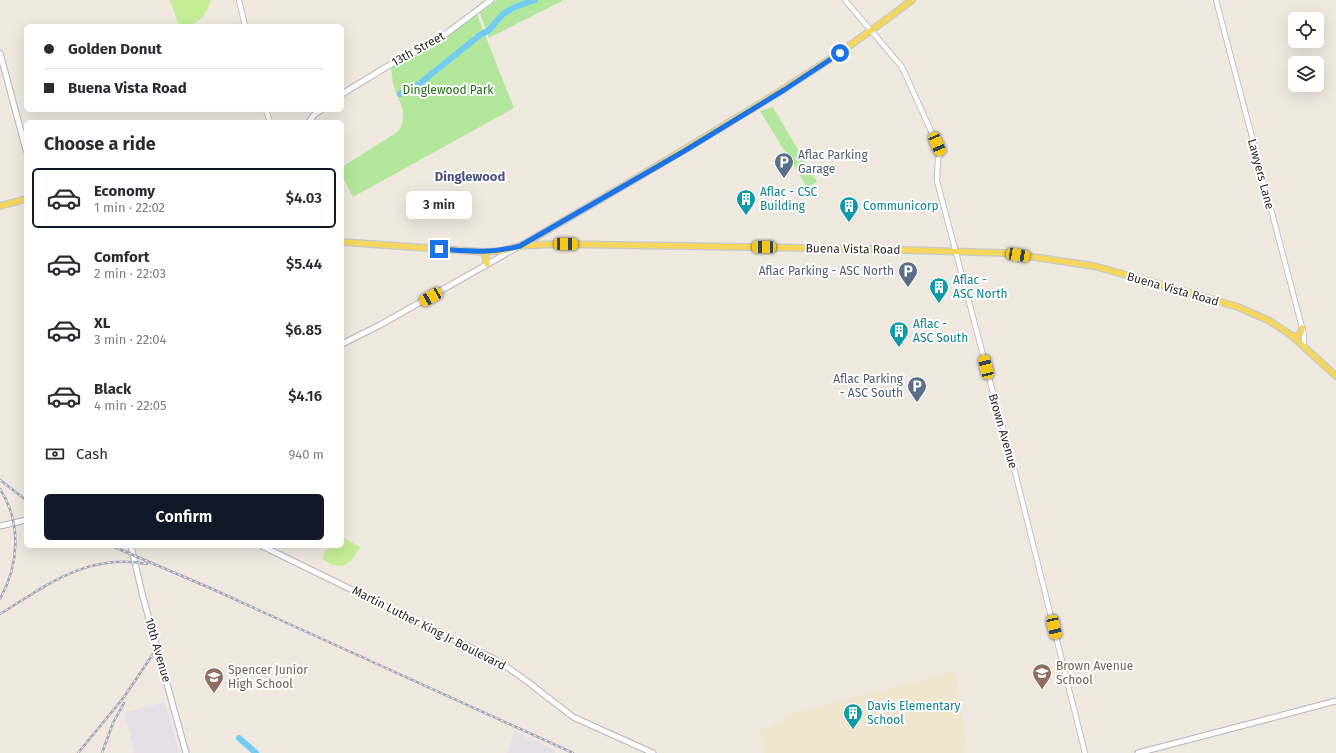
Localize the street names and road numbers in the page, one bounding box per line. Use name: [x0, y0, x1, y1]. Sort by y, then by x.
street label: 13th Street: [389, 28, 447, 69]
street label: Lawyers Lane: [1245, 137, 1277, 211]
street label: Buena Vista Road: [805, 241, 901, 257]
street label: Buena Vista Road: [1125, 269, 1221, 309]
street label: Brown Avenue: [986, 392, 1020, 470]
street label: Martin Luther King Jr Boulevard: [350, 583, 508, 673]
street label: 10th Avenue: [142, 616, 174, 684]

